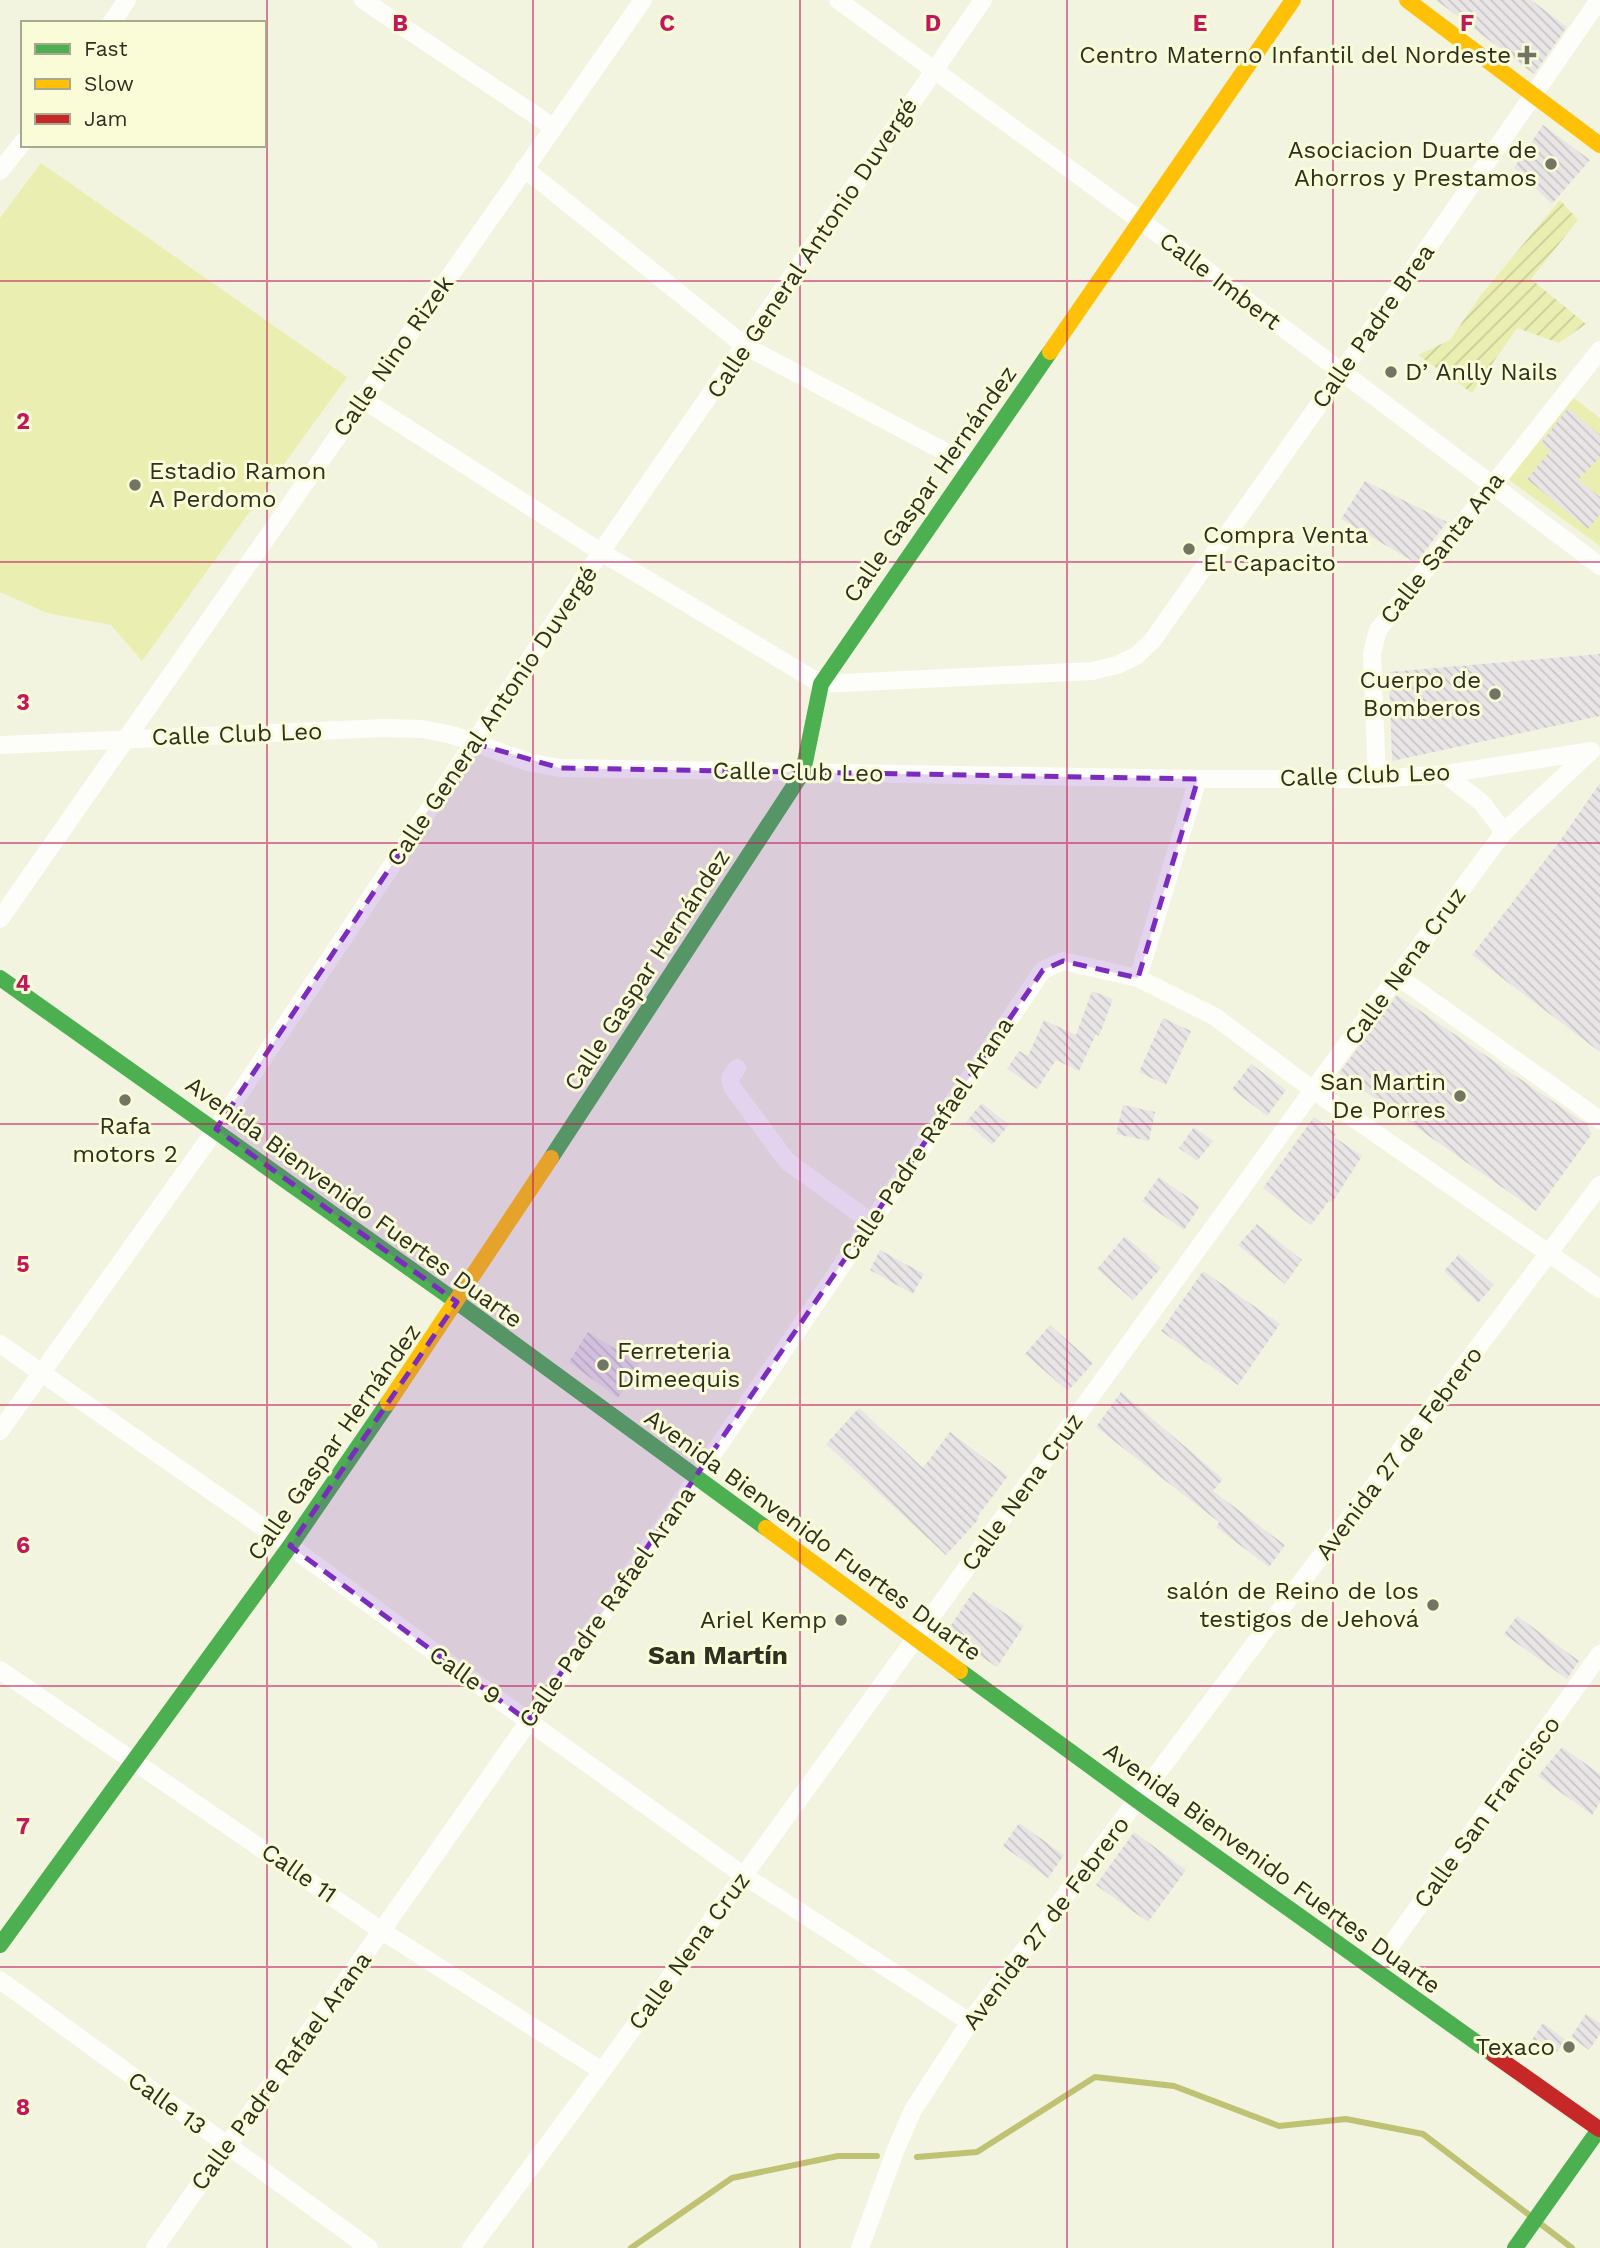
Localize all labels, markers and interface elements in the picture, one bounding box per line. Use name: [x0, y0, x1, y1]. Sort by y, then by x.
text: B: [392, 10, 408, 37]
text: C: [659, 10, 675, 37]
text: D: [925, 10, 941, 37]
text: E: [1193, 10, 1207, 37]
text: F: [1460, 10, 1474, 37]
legend: [21, 21, 266, 147]
text: Fast: [84, 36, 128, 61]
place label: Centro Materno Infantil del Nordeste: [1079, 41, 1511, 69]
marker: Centro Materno Infantil del Nordeste: [1517, 45, 1537, 65]
text: Slow: [84, 71, 134, 96]
street label: Calle General Antonio Duvergé: [701, 92, 923, 404]
text: Jam: [84, 106, 127, 131]
place label: Asociacion Duarte de Ahorros y Prestamos: [1288, 136, 1537, 192]
marker: Asociacion Duarte de Ahorros y Prestamos: [1543, 156, 1559, 172]
street label: Calle Imbert: [1154, 226, 1286, 336]
street label: Calle Padre Brea: [1306, 239, 1440, 413]
street label: Calle Nino Rizek: [327, 270, 459, 442]
place label: D’ Anlly Nails: [1405, 358, 1558, 386]
street label: Calle Gaspar Hernández: [838, 360, 1022, 608]
marker: D’ Anlly Nails: [1383, 364, 1399, 380]
text: 2: [16, 408, 30, 435]
place label: Estadio Ramon A Perdomo: [149, 457, 326, 513]
street label: Calle Santa Ana: [1374, 467, 1510, 629]
marker: Estadio Ramon A Perdomo: [127, 477, 143, 493]
place label: Compra Venta El Capacito: [1203, 521, 1368, 577]
marker: Compra Venta El Capacito: [1181, 541, 1197, 557]
street label: Calle General Antonio Duvergé: [381, 560, 603, 872]
place label: Cuerpo de Bomberos: [1360, 666, 1481, 722]
marker: Cuerpo de Bomberos: [1487, 686, 1503, 702]
text: 3: [16, 689, 30, 716]
street label: Calle Club Leo: [151, 717, 323, 751]
street label: Calle Club Leo: [712, 757, 884, 787]
street label: Calle Club Leo: [1279, 758, 1451, 792]
street label: Calle Gaspar Hernández: [558, 844, 736, 1096]
street label: Calle Nena Cruz: [1338, 882, 1472, 1050]
text: 4: [16, 970, 31, 997]
street label: Calle Padre Rafael Arana: [835, 1012, 1019, 1266]
place label: San Martin De Porres: [1320, 1068, 1446, 1124]
street label: Avenida Bienvenido Fuertes Duarte: [180, 1070, 528, 1334]
marker: San Martin De Porres: [1452, 1088, 1468, 1104]
marker: Rafa motors 2: [117, 1092, 133, 1108]
place label: Rafa motors 2: [72, 1112, 178, 1168]
text: 5: [16, 1251, 30, 1278]
street label: Calle Gaspar Hernández: [242, 1318, 426, 1566]
place label: Ferreteria Dimeequis: [617, 1337, 740, 1393]
street label: Avenida 27 de Febrero: [1310, 1341, 1488, 1565]
marker: Ferreteria Dimeequis: [595, 1357, 611, 1373]
street label: Avenida Bienvenido Fuertes Duarte: [639, 1403, 987, 1667]
street label: Calle Nena Cruz: [955, 1408, 1089, 1576]
street label: Calle Padre Rafael Arana: [513, 1481, 701, 1733]
text: 6: [16, 1532, 30, 1559]
place label: salón de Reino de los testigos de Jehová: [1166, 1577, 1419, 1633]
marker: salón de Reino de los testigos de Jehová: [1425, 1597, 1441, 1613]
place label: Ariel Kemp: [700, 1606, 827, 1634]
marker: Ariel Kemp: [833, 1612, 849, 1628]
street label: Calle 9: [424, 1640, 506, 1710]
district label: San Martín: [648, 1640, 788, 1670]
street label: Calle San Francisco: [1408, 1711, 1566, 1913]
street label: Avenida Bienvenido Fuertes Duarte: [1098, 1736, 1446, 2000]
street label: Avenida 27 de Febrero: [957, 1811, 1135, 2035]
text: 7: [16, 1813, 30, 1840]
street label: Calle 11: [256, 1837, 342, 1909]
street label: Calle Nena Cruz: [622, 1867, 756, 2035]
street label: Calle Padre Rafael Arana: [185, 1946, 377, 2196]
place label: Texaco: [1476, 2033, 1555, 2061]
marker: Texaco: [1561, 2039, 1577, 2055]
street label: Calle 13: [123, 2065, 211, 2141]
text: 8: [16, 2094, 30, 2121]

